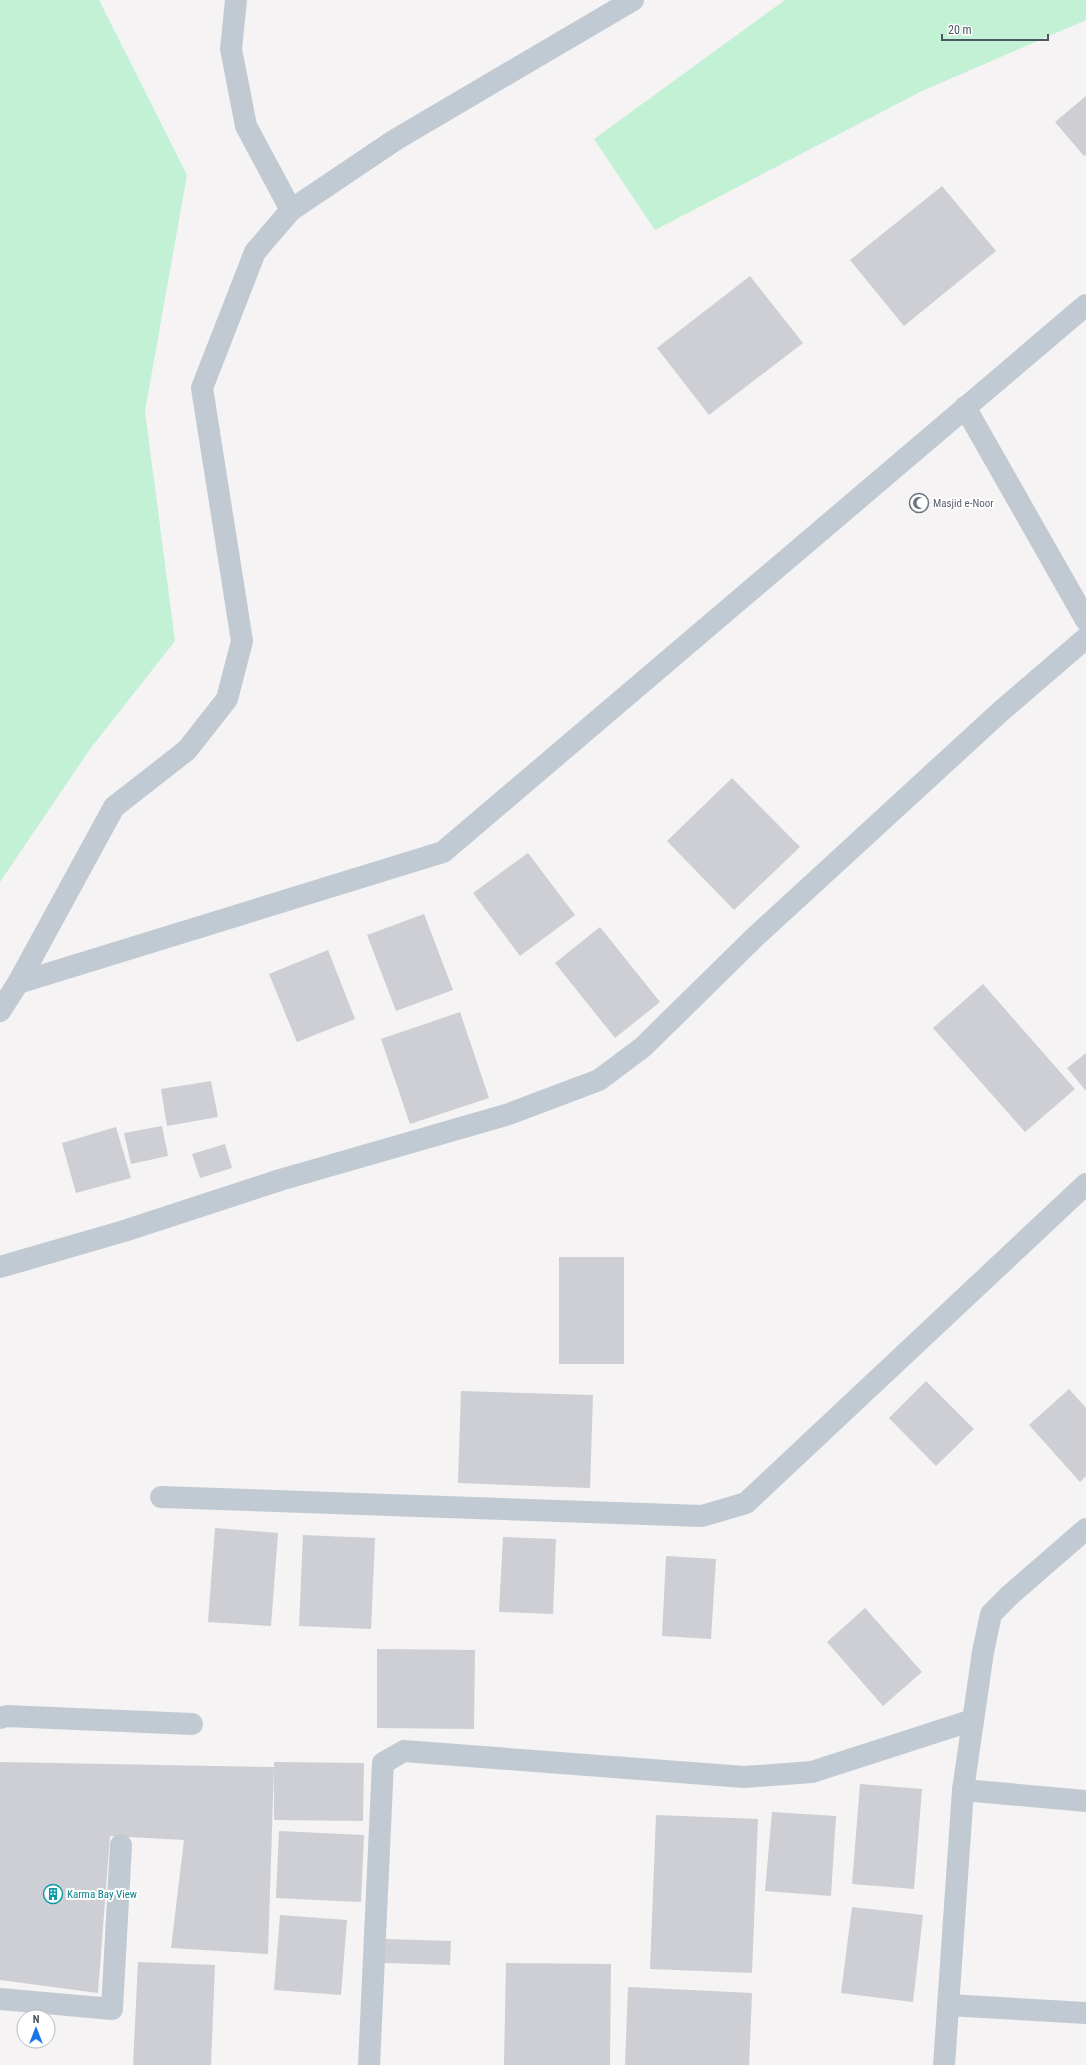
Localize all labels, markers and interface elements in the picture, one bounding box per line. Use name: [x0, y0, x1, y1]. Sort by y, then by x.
scale bar: [942, 16, 1048, 42]
text: 20 m: [948, 23, 972, 37]
mosque icon: Masjid e-Noor: [908, 492, 930, 514]
place label: Masjid e-Noor: [933, 497, 994, 510]
building icon: Karma Bay View: [42, 1883, 64, 1905]
place label: Karma Bay View: [67, 1888, 137, 1901]
north arrow: [16, 2009, 56, 2049]
text: N: [33, 2013, 40, 2026]

